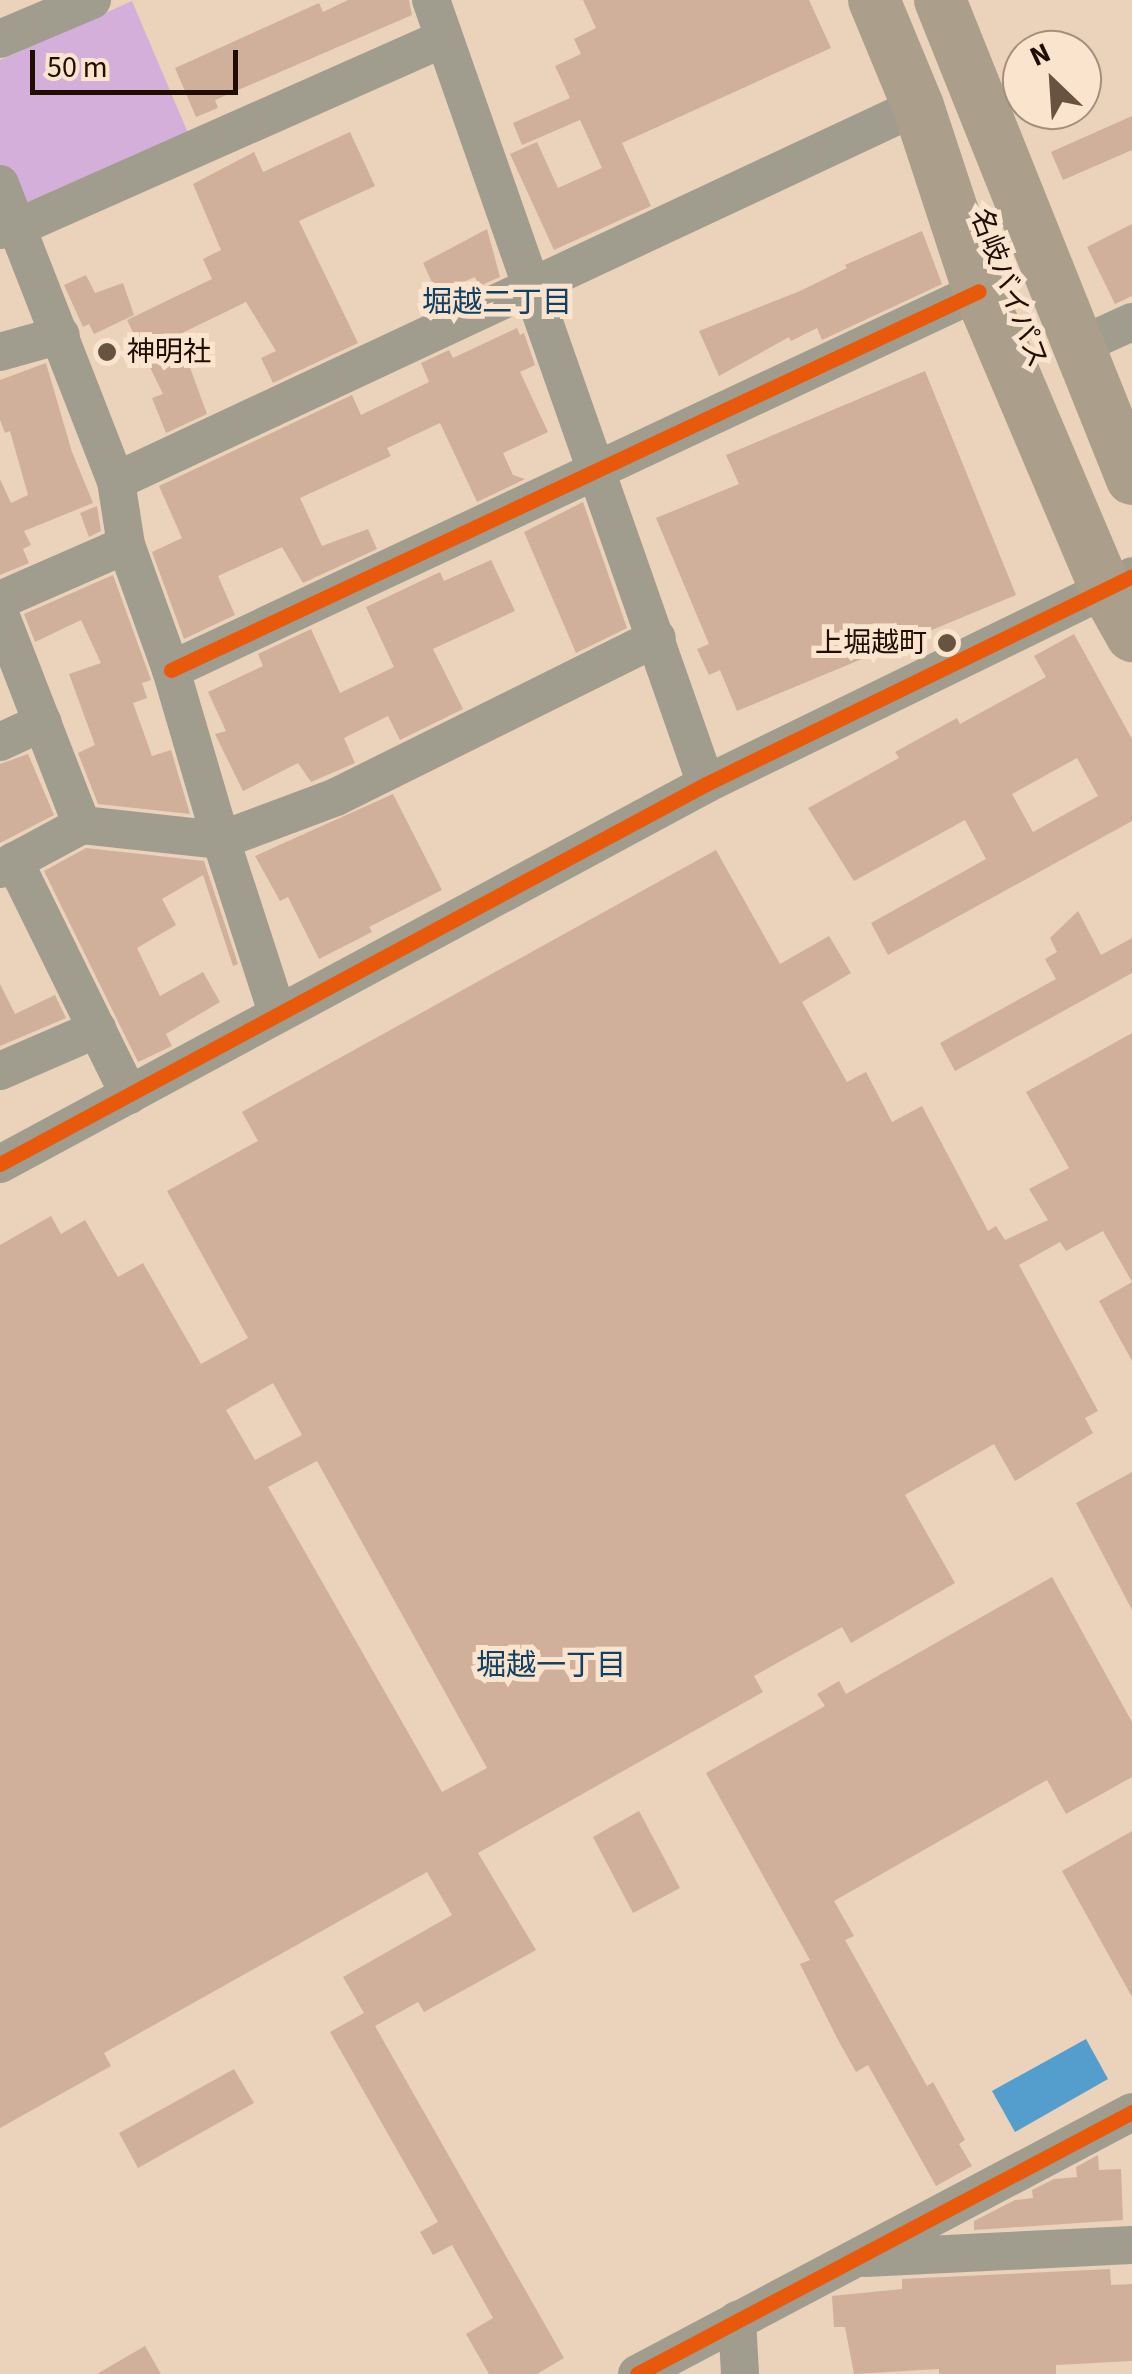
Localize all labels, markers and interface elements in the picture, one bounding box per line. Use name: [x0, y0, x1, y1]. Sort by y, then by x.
scale bar: [35, 30, 242, 92]
north arrow: [1002, 30, 1102, 130]
text: N: [1023, 33, 1057, 77]
text: 50 m: [47, 46, 108, 89]
street label: 名岐バイパス: [963, 204, 1055, 372]
district label: 堀越二丁目: [422, 285, 572, 321]
place label: 神明社: [127, 335, 211, 369]
marker: 神明社: [96, 341, 118, 363]
place label: 上堀越町: [815, 626, 927, 660]
marker: 上堀越町: [936, 632, 958, 654]
district label: 堀越一丁目: [476, 1648, 626, 1684]

